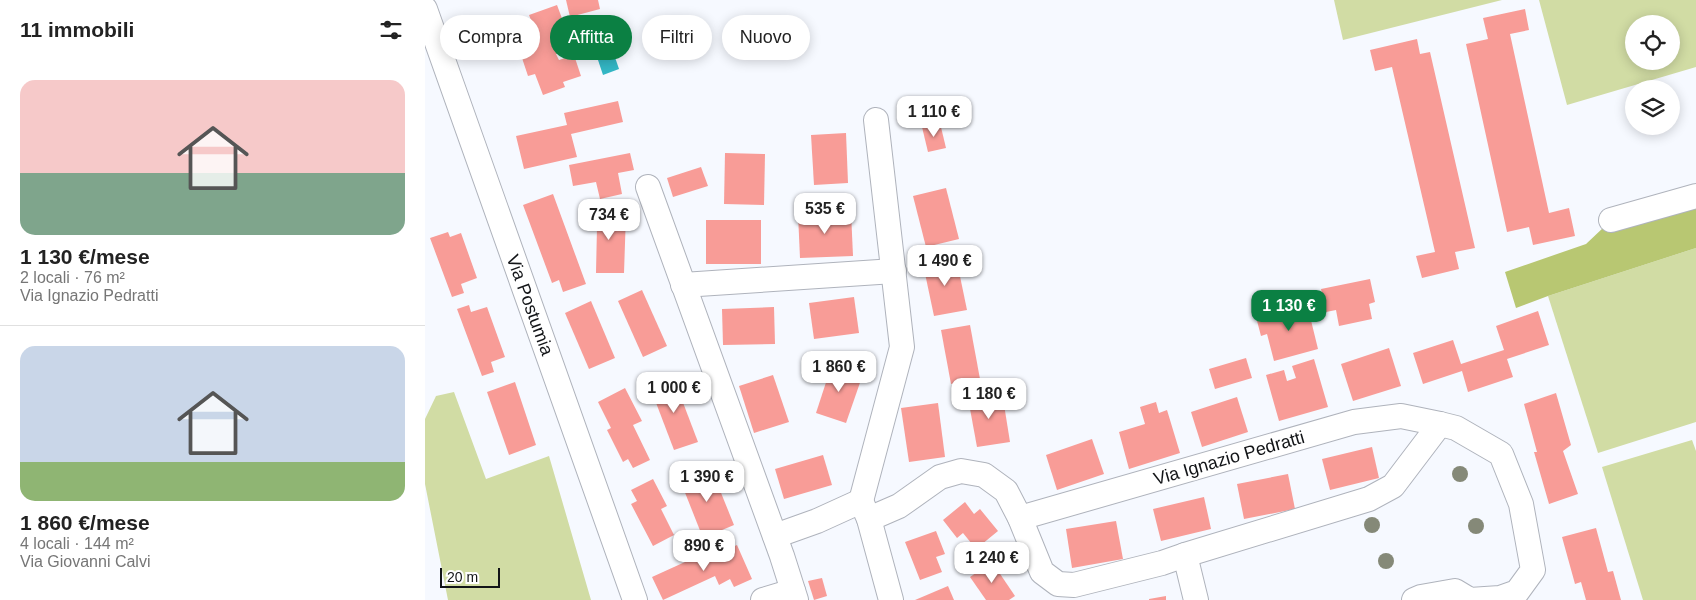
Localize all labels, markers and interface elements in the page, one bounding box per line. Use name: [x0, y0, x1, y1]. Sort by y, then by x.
chip: Compra: [440, 15, 540, 60]
chip: Affitta: [550, 15, 632, 60]
chip: Filtri: [642, 15, 712, 60]
chip: Nuovo: [722, 15, 810, 60]
map controls: [1625, 15, 1680, 135]
button: locate: [1625, 15, 1680, 70]
icon: filters: [377, 16, 405, 44]
text: 11 immobili: [20, 18, 134, 41]
button: layers: [1625, 80, 1680, 135]
pin: 1 110 €: [888, 96, 980, 138]
text: 1 110 €: [908, 103, 960, 120]
icon: home: [168, 113, 258, 203]
pin: 535 €: [790, 192, 860, 235]
pin: 734 €: [574, 198, 644, 241]
text: 535 €: [805, 200, 845, 217]
text: 734 €: [589, 206, 629, 223]
pin: 1 490 €: [899, 244, 991, 287]
text: 1 130 €/mese: [20, 245, 150, 268]
street label: Via Postumia: [503, 252, 558, 359]
text: 1 490 €: [918, 252, 972, 269]
text: 2 locali · 76 m²: [20, 269, 125, 286]
text: Via Ignazio Pedratti: [20, 287, 158, 304]
pin: 1 130 €: [1243, 290, 1335, 332]
text: 1 130 €: [1262, 297, 1316, 314]
pin: 1 860 €: [793, 350, 885, 393]
text: 1 860 €: [812, 358, 866, 375]
pin: 1 000 €: [628, 372, 720, 414]
icon: home: [168, 378, 258, 468]
pin: 1 180 €: [943, 378, 1035, 420]
text: 1 000 €: [647, 379, 701, 396]
text: 1 180 €: [962, 385, 1016, 402]
street label: Via Ignazio Pedratti: [1151, 427, 1307, 489]
pin: 1 390 €: [661, 460, 753, 503]
text: 1 390 €: [680, 468, 734, 485]
text: 1 860 €/mese: [20, 511, 150, 534]
pin: 890 €: [669, 530, 739, 572]
text: 4 locali · 144 m²: [20, 535, 134, 552]
text: 890 €: [684, 537, 724, 554]
pin: 1 240 €: [946, 542, 1038, 584]
text: 1 240 €: [965, 549, 1019, 566]
text: Via Giovanni Calvi: [20, 553, 150, 570]
scale bar: [440, 565, 500, 588]
text: 20 m: [447, 569, 478, 585]

